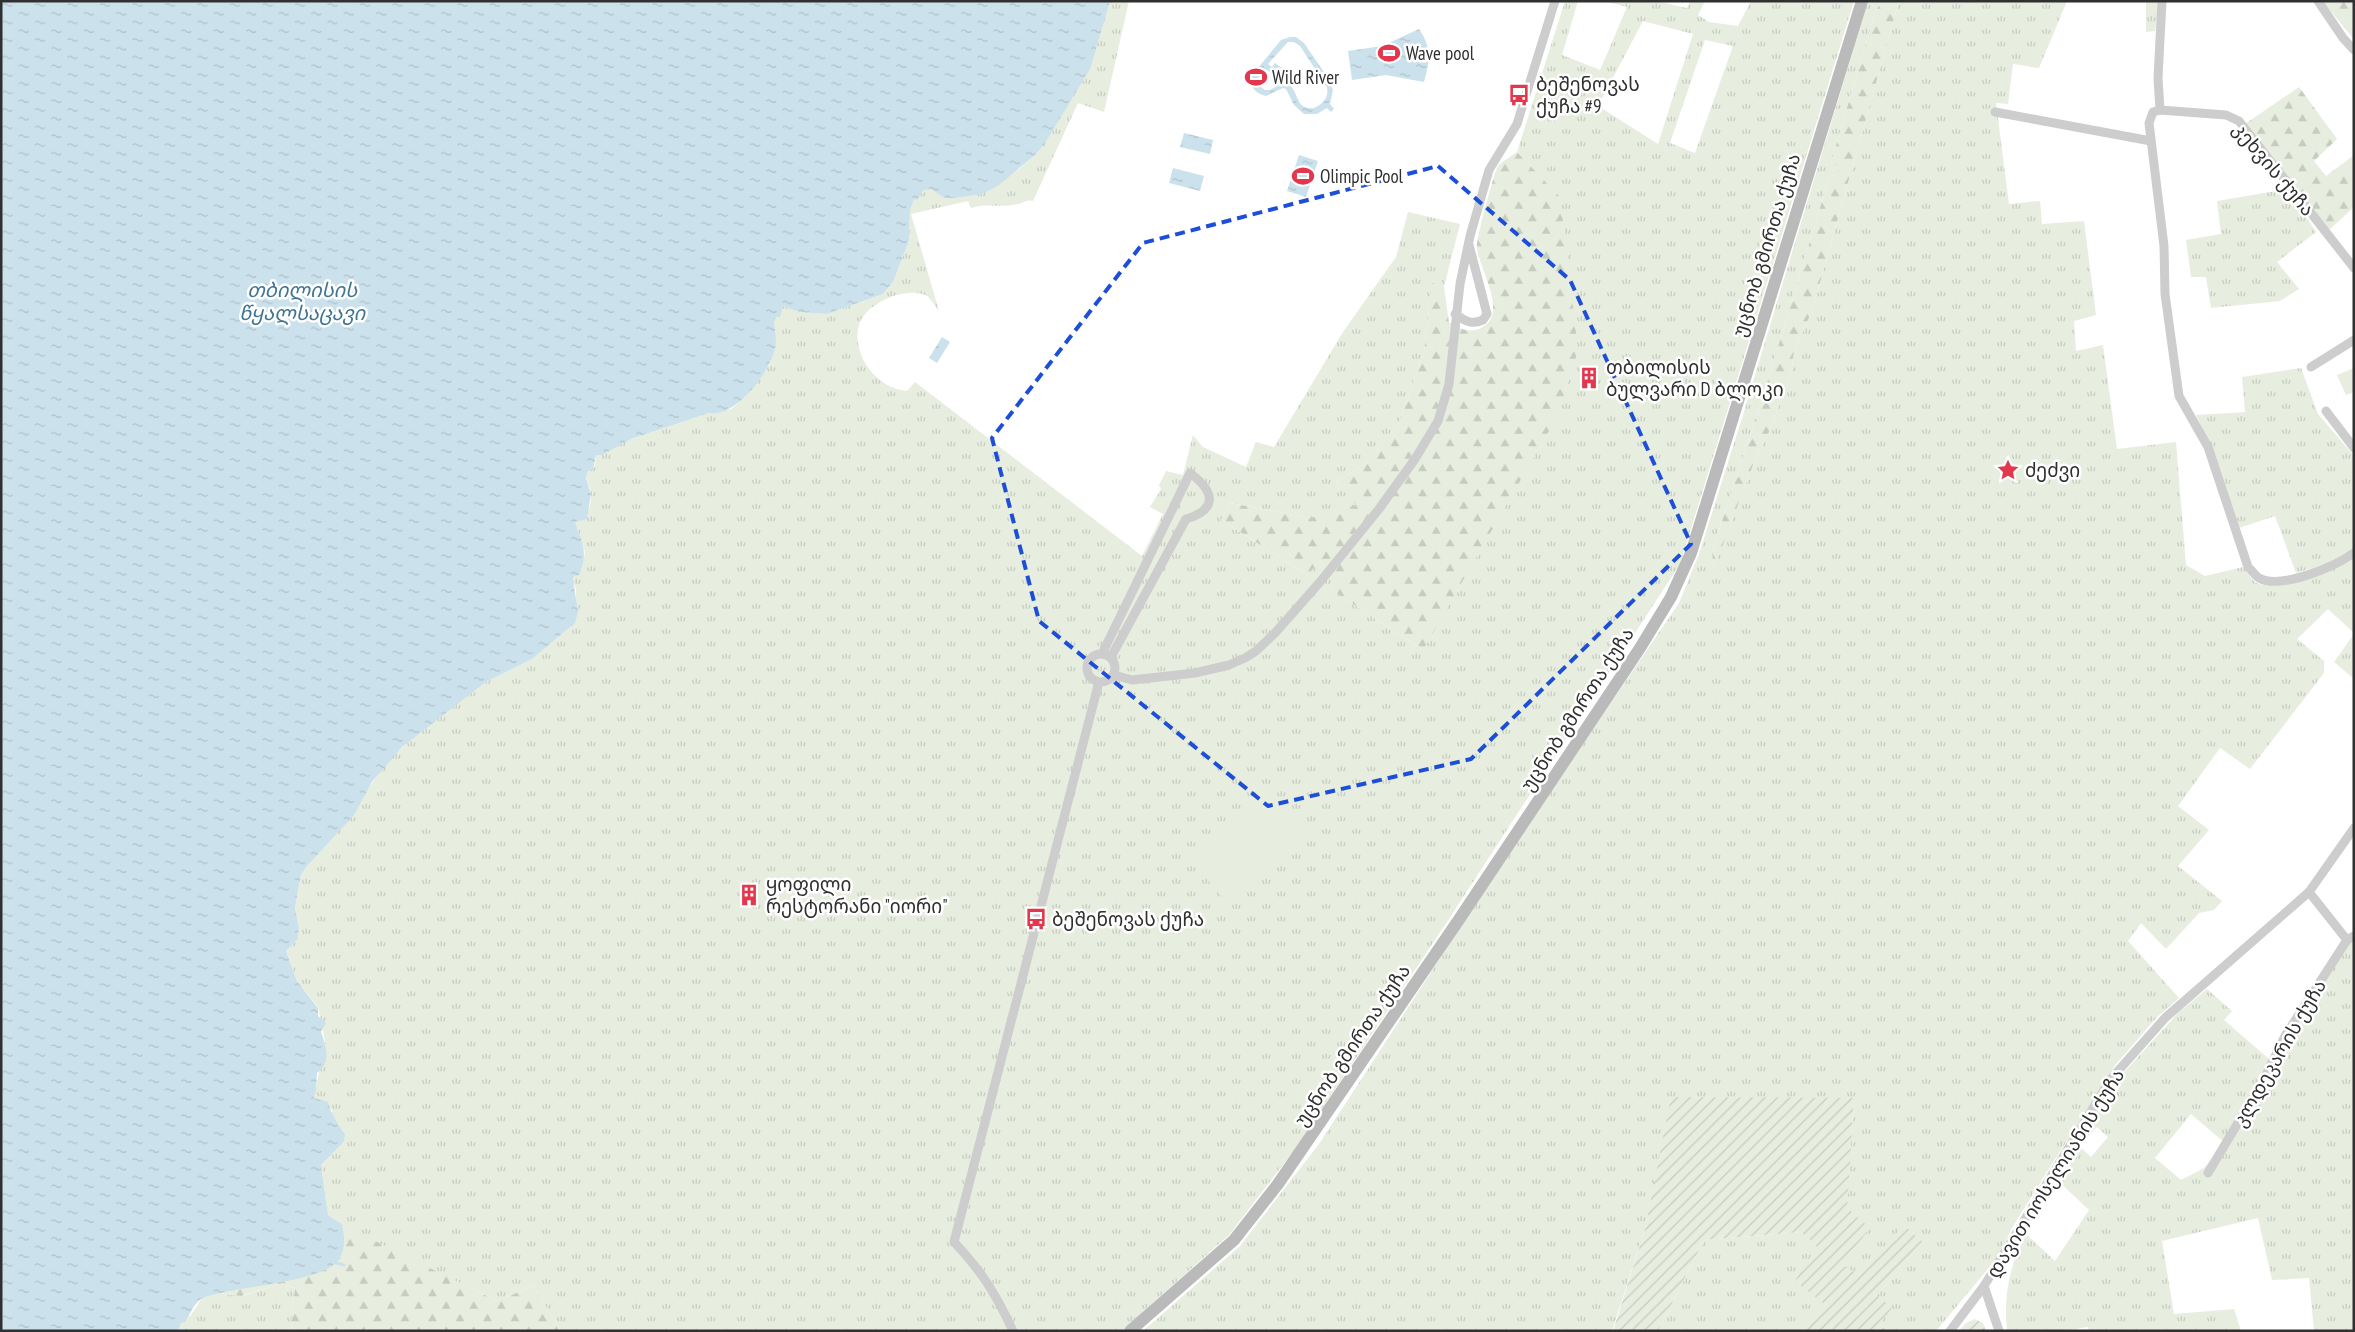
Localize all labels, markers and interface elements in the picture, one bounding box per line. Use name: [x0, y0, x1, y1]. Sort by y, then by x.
sports icon: Wave pool: [1376, 40, 1402, 66]
place label: Wave pool: [1406, 41, 1475, 65]
sports icon: Wild River: [1243, 64, 1269, 90]
place label: Wild River: [1272, 65, 1340, 89]
place label: ბეშენოვას ქუჩა #9: [1536, 72, 1640, 118]
bus stop icon: ბეშენოვას ქუჩა #9: [1506, 82, 1532, 108]
street label: კეხვის ქუჩა: [2228, 117, 2320, 221]
street label: უცნობ გმირთა ქუჩა: [1727, 150, 1805, 340]
sports icon: Olimpic Pool: [1290, 163, 1316, 189]
place label: Olimpic Pool: [1320, 164, 1404, 188]
water label: თბილისის წყალსაცავი: [239, 277, 367, 326]
place label: თბილისის ბულვარი D ბლოკი: [1606, 355, 1784, 402]
building icon: თბილისის ბულვარი D ბლოკი: [1576, 365, 1602, 391]
place icon: ძეძვი: [1995, 457, 2021, 483]
place label: ძეძვი: [2025, 458, 2080, 482]
street label: უცნობ გმირთა ქუჩა: [1515, 623, 1639, 795]
place label: ყოფილი რესტორანი "იორი": [766, 872, 948, 918]
building icon: ყოფილი რესტორანი "იორი": [736, 882, 762, 908]
bus stop icon: ბეშენოვას ქუჩა: [1023, 906, 1049, 932]
place label: ბეშენოვას ქუჩა: [1052, 907, 1204, 931]
street label: უცნობ გმირთა ქუჩა: [1289, 959, 1415, 1131]
street label: კლდეკარის ქუჩა: [2227, 975, 2332, 1132]
street label: დავით იოსელიანის ქუჩა: [1981, 1064, 2130, 1283]

